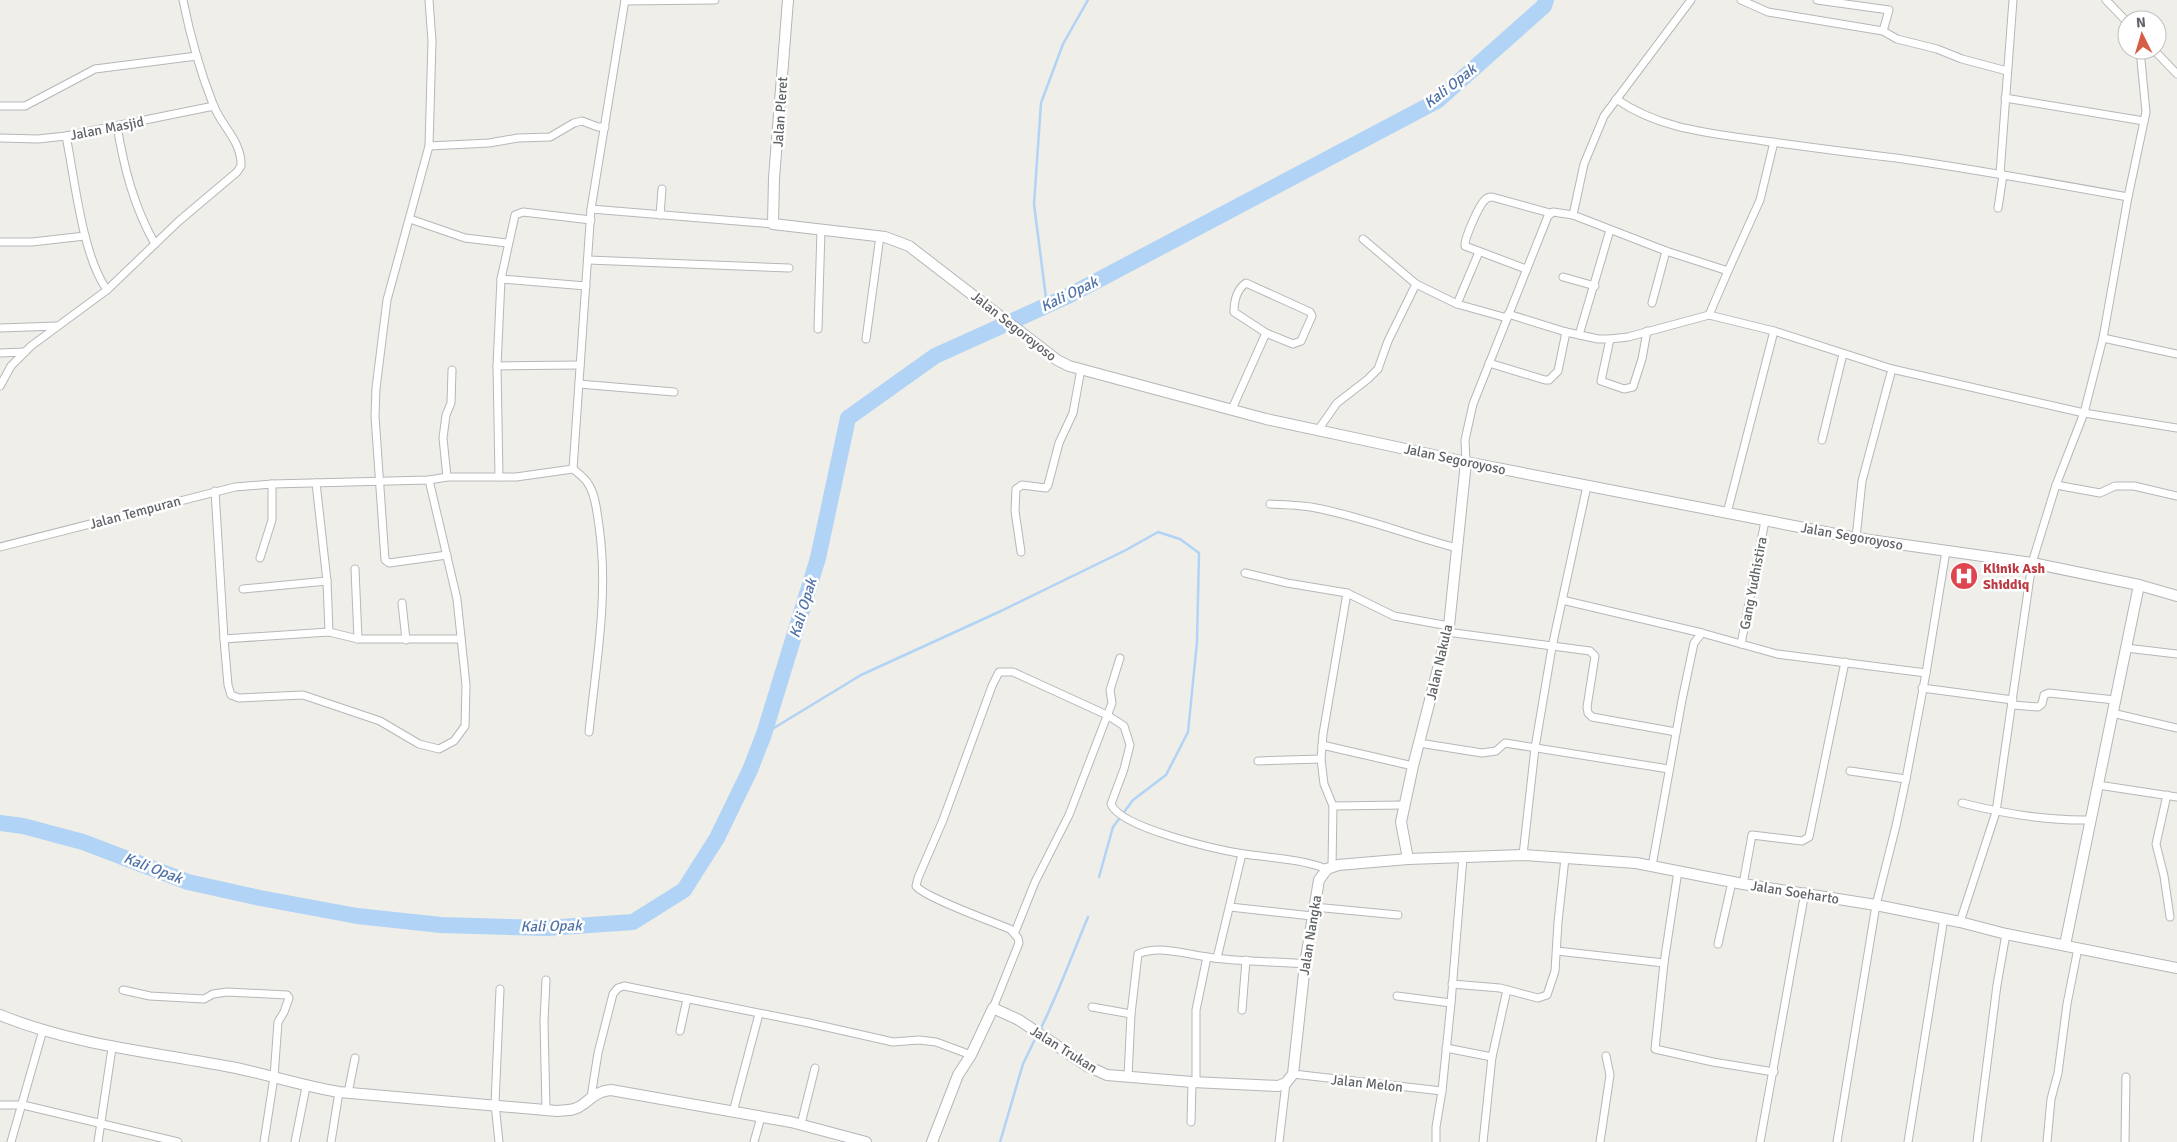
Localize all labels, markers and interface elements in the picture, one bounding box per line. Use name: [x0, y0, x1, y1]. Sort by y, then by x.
north arrow: [2117, 10, 2167, 60]
text: N: [2135, 14, 2147, 31]
water label: Kali Opak: [1420, 59, 1481, 112]
street label: Jalan Pleret: [770, 76, 791, 148]
street label: Jalan Masjid: [69, 113, 145, 144]
water label: Kali Opak: [1038, 272, 1102, 316]
street label: Jalan Segoroyoso: [968, 288, 1060, 365]
street label: Jalan Segoroyoso: [1403, 440, 1507, 479]
street label: Jalan Tempuran: [88, 492, 183, 533]
street label: Jalan Segoroyoso: [1800, 519, 1904, 554]
street label: Gang Yudhistira: [1736, 535, 1771, 631]
place label: Klinik Ash Shiddiq: [1983, 560, 2045, 593]
hospital icon: Klinik Ash Shiddiq: [1949, 561, 1979, 591]
water label: Kali Opak: [785, 575, 821, 640]
street label: Jalan Nakula: [1423, 623, 1456, 702]
water label: Kali Opak: [121, 849, 186, 888]
street label: Jalan Soeharto: [1750, 877, 1840, 908]
street label: Jalan Nangka: [1296, 894, 1325, 976]
water label: Kali Opak: [520, 916, 583, 936]
street label: Jalan Trukan: [1027, 1022, 1100, 1077]
street label: Jalan Melon: [1330, 1071, 1404, 1096]

